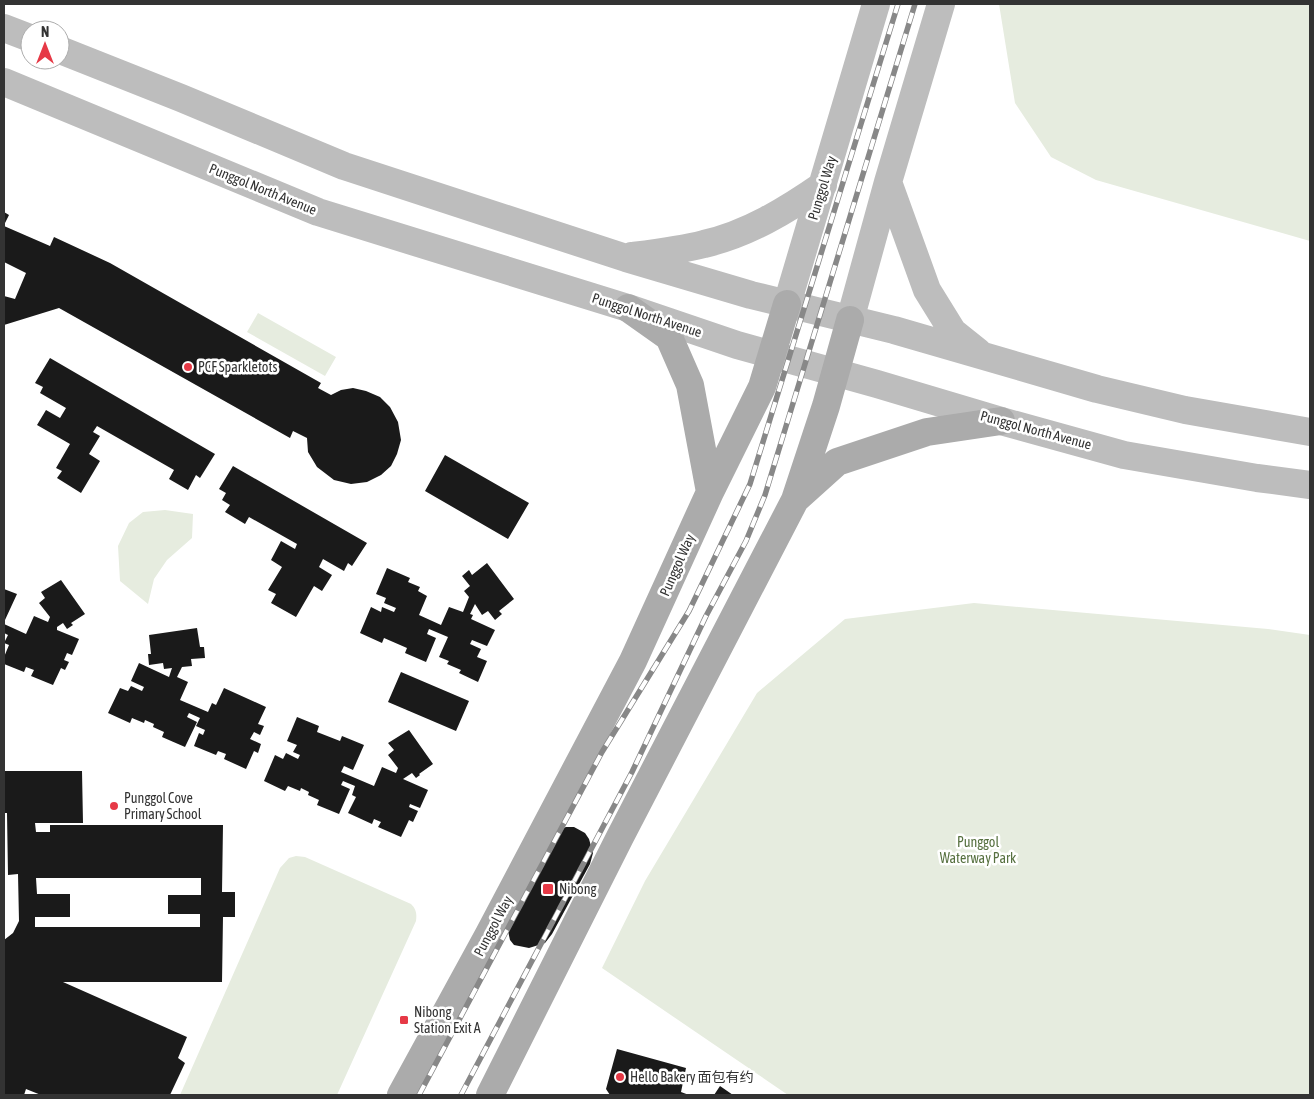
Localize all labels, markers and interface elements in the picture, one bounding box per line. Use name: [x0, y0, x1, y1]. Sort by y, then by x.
north arrow: [20, 20, 70, 70]
text: N: [41, 24, 49, 40]
street label: Punggol Way: [805, 154, 839, 222]
street label: Punggol North Avenue: [207, 160, 319, 218]
street label: Punggol North Avenue: [590, 290, 704, 340]
place label: PCF Sparkletots: [198, 359, 277, 375]
marker: PCF Sparkletots: [182, 361, 194, 373]
street label: Punggol North Avenue: [979, 407, 1093, 453]
street label: Punggol Way: [656, 531, 698, 598]
place label: Punggol Cove Primary School: [124, 790, 202, 822]
marker: Punggol Cove Primary School: [108, 800, 120, 812]
park label: Punggol Waterway Park: [940, 834, 1016, 866]
place label: Nibong: [559, 881, 597, 897]
marker: Nibong: [541, 882, 555, 896]
street label: Punggol Way: [470, 893, 516, 959]
place label: Nibong Station Exit A: [414, 1004, 481, 1036]
marker: Nibong Station Exit A: [398, 1014, 410, 1026]
place label: Hello Bakery 面包有约: [630, 1069, 753, 1085]
marker: Hello Bakery 面包有约: [614, 1071, 626, 1083]

